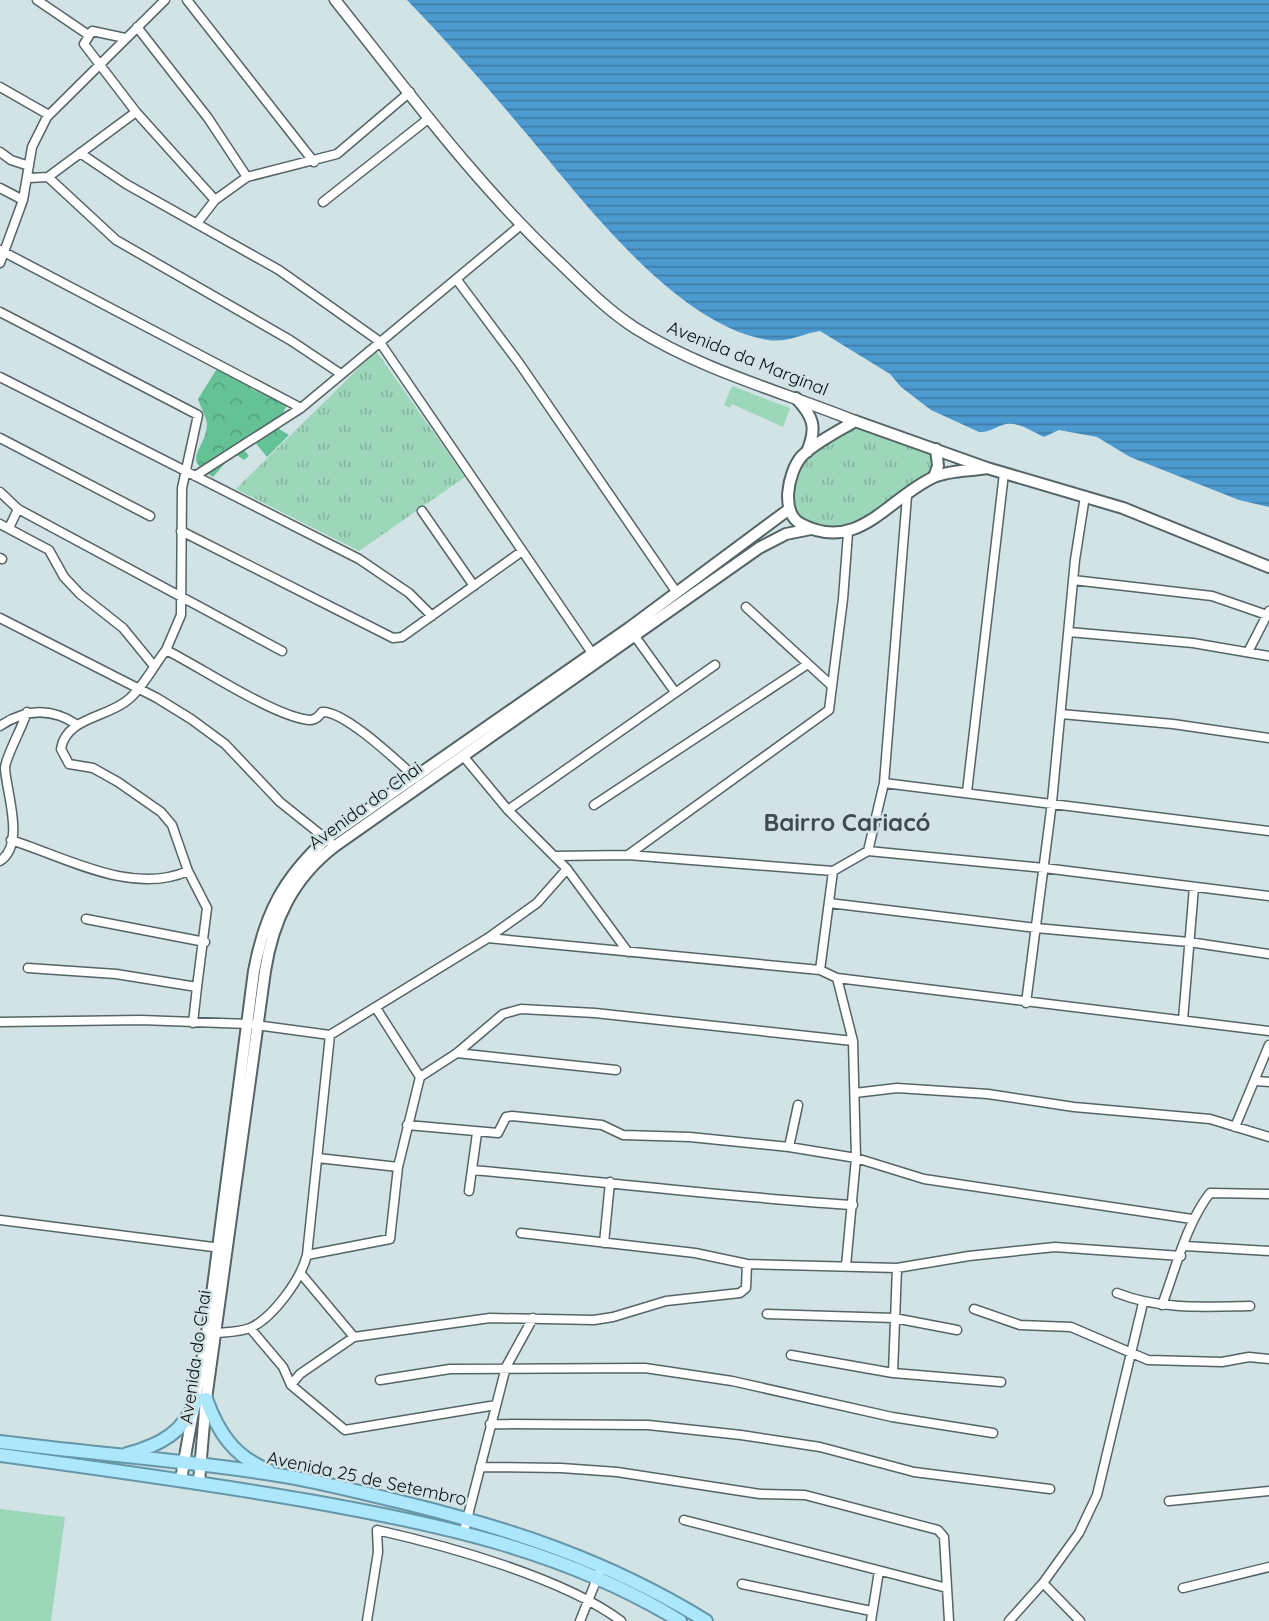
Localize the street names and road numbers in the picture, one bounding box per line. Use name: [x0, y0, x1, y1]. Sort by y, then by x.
street label: Avenida da Marginal: [664, 315, 832, 401]
street label: Avenida do Chai: [304, 756, 426, 854]
street label: Avenida do Chai: [174, 1288, 216, 1426]
street label: Avenida 25 de Setembro: [265, 1446, 469, 1510]

